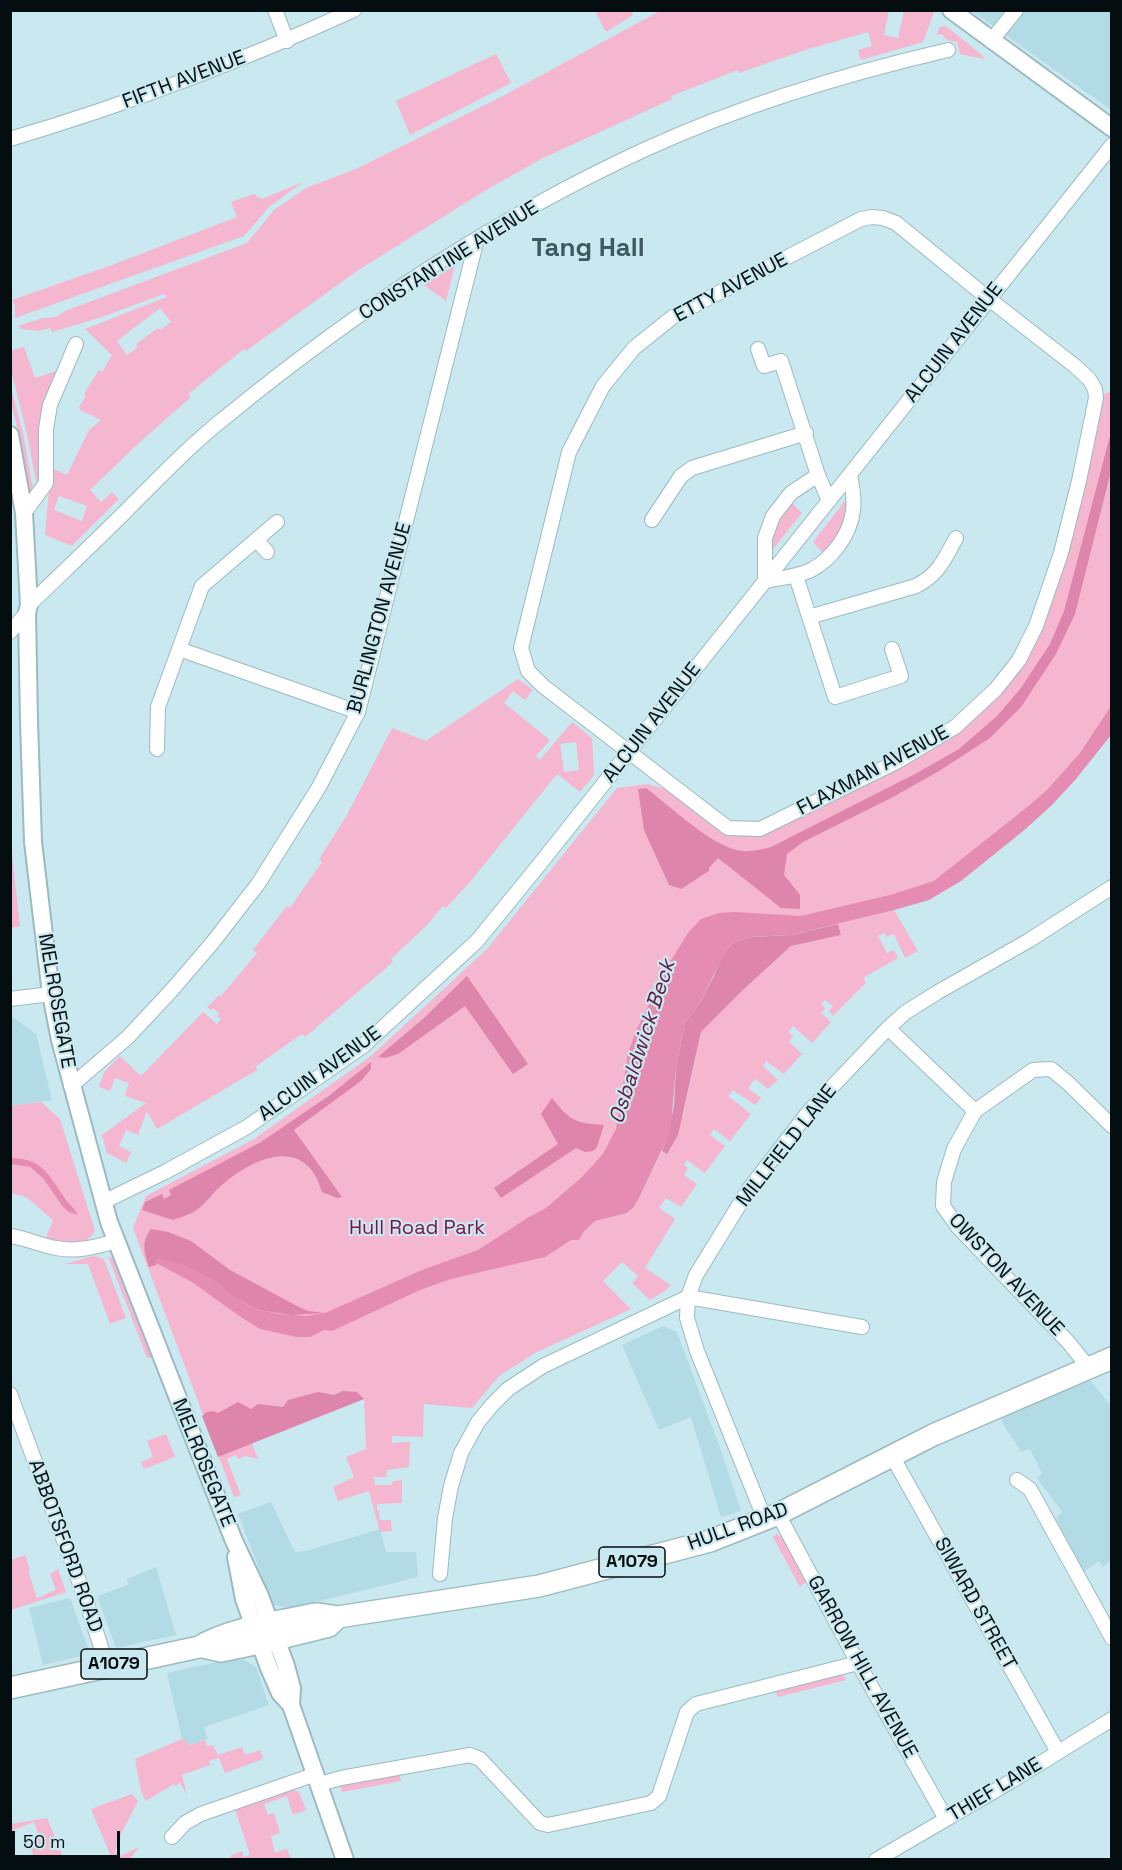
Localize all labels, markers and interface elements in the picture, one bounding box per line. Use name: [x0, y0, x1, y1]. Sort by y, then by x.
street label: FIFTH AVENUE: [119, 46, 249, 114]
street label: CONSTANTINE AVENUE: [355, 196, 543, 326]
district label: Tang Hall: [531, 233, 645, 265]
street label: ETTY AVENUE: [670, 248, 792, 328]
street label: ALCUIN AVENUE: [900, 278, 1008, 408]
street label: BURLINGTON AVENUE: [343, 520, 417, 716]
street label: ALCUIN AVENUE: [598, 658, 706, 788]
street label: FLAXMAN AVENUE: [793, 721, 953, 821]
street label: MELROSEGATE: [32, 932, 80, 1070]
water label: Osbaldwick Beck: [605, 957, 681, 1127]
street label: ALCUIN AVENUE: [254, 1021, 386, 1127]
street label: MILLFIELD LANE: [732, 1080, 842, 1212]
street label: OWSTON AVENUE: [943, 1209, 1069, 1341]
park label: Hull Road Park: [349, 1217, 485, 1241]
street label: MELROSEGATE: [166, 1395, 240, 1531]
street label: ABBOTSFORD ROAD: [23, 1456, 107, 1636]
street label: HULL ROAD: [685, 1498, 791, 1556]
street label: SIWARD STREET: [929, 1533, 1021, 1675]
road number: A1079: [599, 1547, 665, 1577]
street label: GARROW HILL AVENUE: [802, 1572, 922, 1762]
road number: A1079: [81, 1649, 147, 1679]
street label: THIEF LANE: [944, 1753, 1046, 1827]
scale bar: [15, 1819, 123, 1857]
text: 50 m: [23, 1830, 65, 1853]

